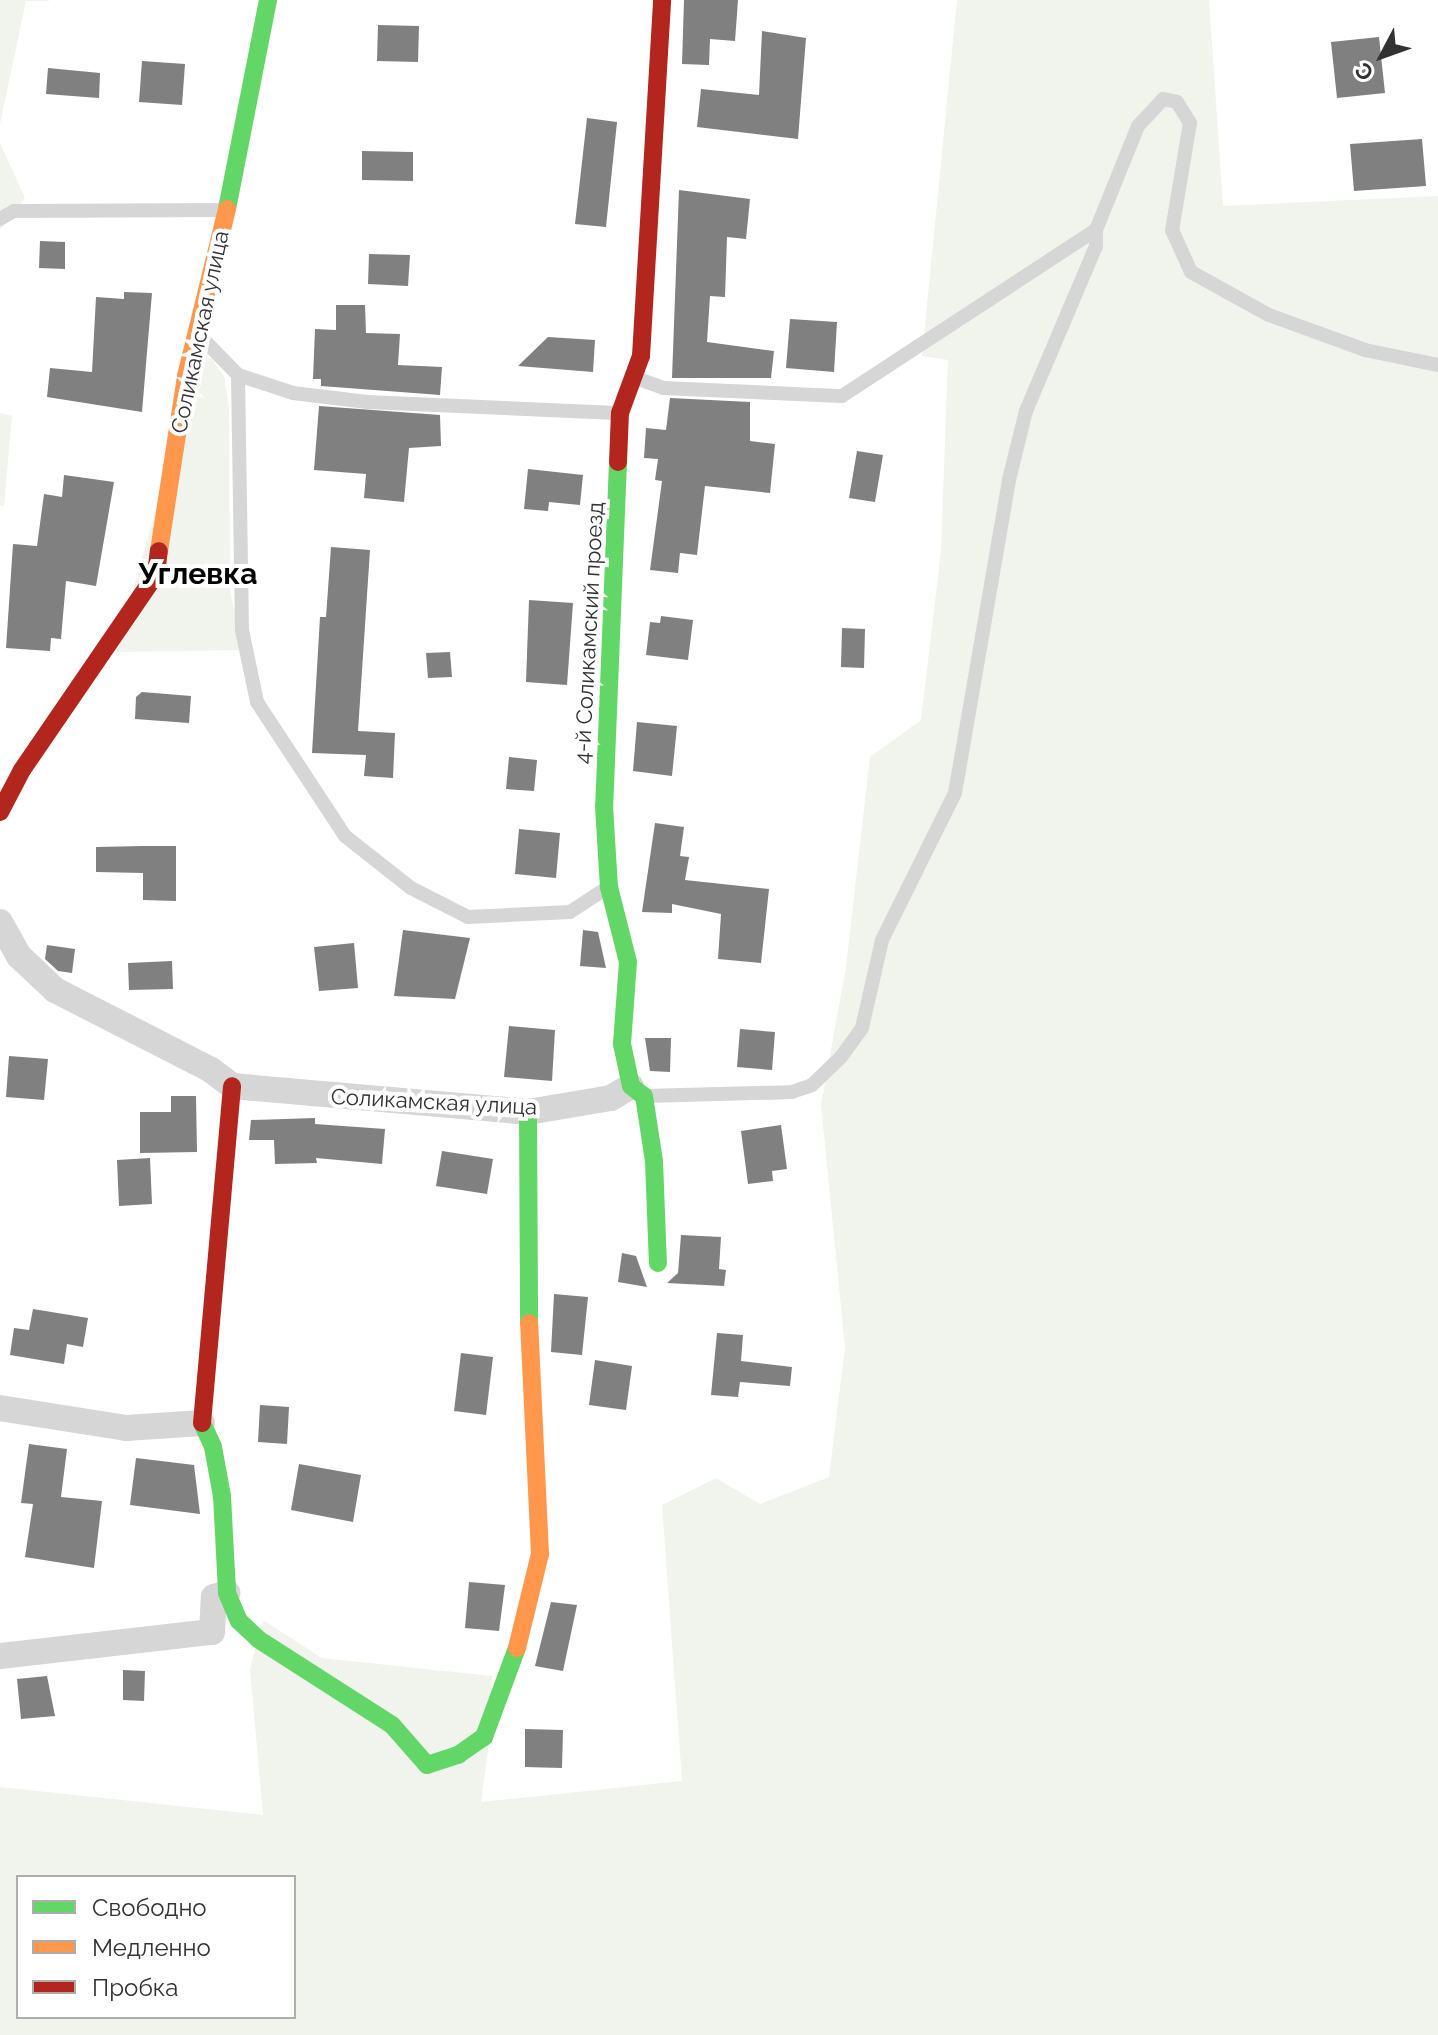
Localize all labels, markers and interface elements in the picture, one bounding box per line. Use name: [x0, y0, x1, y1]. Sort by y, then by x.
north arrow: [1342, 16, 1422, 96]
text: С: [1349, 58, 1379, 86]
street label: Соликамская улица: [166, 228, 234, 436]
street label: 4-й Соликамский проезд: [569, 501, 609, 765]
district label: Углевка: [139, 556, 257, 592]
street label: Соликамская улица: [330, 1083, 538, 1121]
legend: [16, 1875, 296, 2019]
text: Свободно: [92, 1893, 207, 1922]
text: Медленно: [92, 1933, 211, 1962]
text: Пробка: [92, 1973, 178, 2002]

